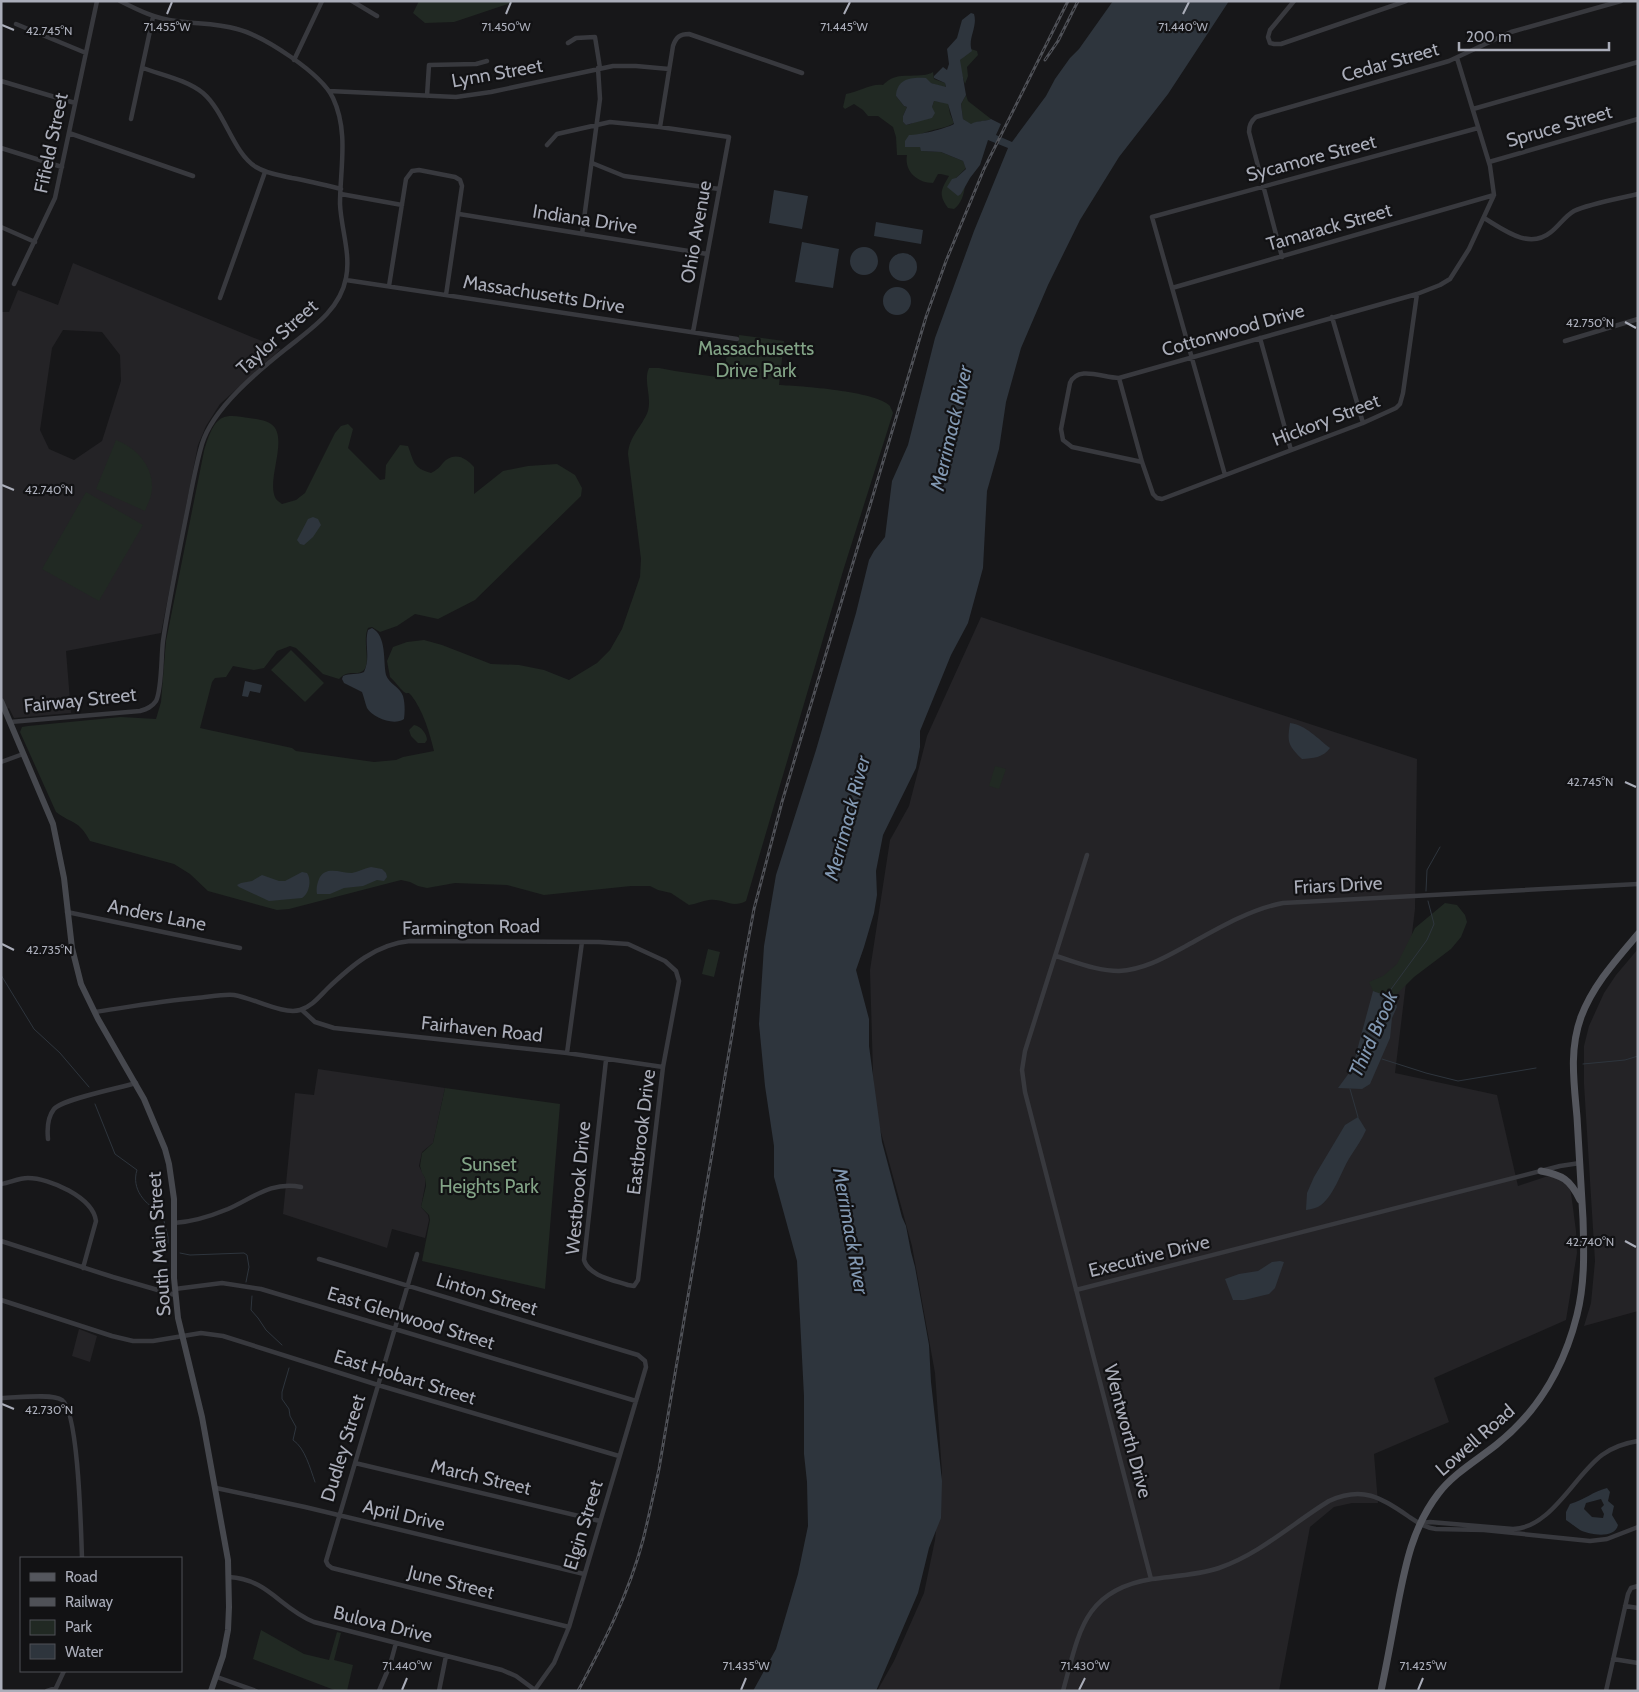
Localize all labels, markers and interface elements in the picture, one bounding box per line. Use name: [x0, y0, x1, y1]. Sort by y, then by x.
text: 71.455°W: [143, 19, 191, 34]
text: 71.450°W: [481, 19, 531, 34]
text: 71.445°W: [820, 19, 868, 34]
text: 71.440°W: [1158, 19, 1208, 34]
scale bar: [1459, 20, 1609, 52]
text: 42.745°N: [26, 23, 72, 38]
text: 200 m: [1466, 28, 1511, 46]
street label: Cedar Street: [1339, 37, 1442, 87]
street label: Lynn Street: [450, 54, 545, 92]
street label: Fifield Street: [29, 90, 73, 195]
street label: Spruce Street: [1504, 100, 1615, 152]
street label: Sycamore Street: [1243, 129, 1379, 186]
street label: Ohio Avenue: [676, 179, 716, 285]
street label: Tamarack Street: [1264, 198, 1395, 256]
street label: Indiana Drive: [531, 199, 639, 239]
street label: Massachusetts Drive: [462, 270, 627, 318]
street label: Taylor Street: [232, 294, 323, 379]
street label: Cottonwood Drive: [1159, 299, 1307, 361]
text: 42.750°N: [1566, 315, 1614, 330]
park label: Massachusetts Drive Park: [698, 337, 814, 382]
water label: Merrimack River: [925, 362, 977, 494]
street label: Hickory Street: [1269, 389, 1383, 451]
text: 42.740°N: [25, 482, 73, 497]
street label: Fairway Street: [23, 683, 138, 717]
water label: Merrimack River: [819, 752, 875, 884]
text: 42.745°N: [1567, 774, 1613, 789]
street label: Friars Drive: [1293, 871, 1383, 899]
street label: Anders Lane: [106, 894, 208, 936]
street label: Farmington Road: [402, 914, 540, 940]
text: 42.735°N: [26, 942, 72, 957]
water label: Third Brook: [1343, 986, 1403, 1081]
street label: Fairhaven Road: [420, 1011, 544, 1047]
street label: Eastbrook Drive: [622, 1068, 660, 1196]
street label: Westbrook Drive: [561, 1120, 595, 1256]
park label: Sunset Heights Park: [439, 1153, 539, 1198]
water label: Merrimack River: [828, 1165, 874, 1297]
street label: South Main Street: [142, 1170, 176, 1317]
street label: Executive Drive: [1086, 1230, 1212, 1282]
text: 42.740°N: [1566, 1234, 1614, 1249]
street label: Linton Street: [434, 1268, 541, 1320]
street label: East Glenwood Street: [325, 1282, 498, 1355]
street label: East Hobart Street: [331, 1345, 479, 1410]
street label: Wentworth Drive: [1099, 1362, 1157, 1501]
street label: Dudley Street: [316, 1391, 370, 1504]
street label: Lowell Road: [1431, 1399, 1519, 1481]
text: 42.730°N: [25, 1402, 73, 1417]
street label: March Street: [429, 1454, 534, 1500]
street label: Elgin Street: [558, 1477, 608, 1573]
street label: April Drive: [361, 1494, 448, 1536]
legend: [20, 1557, 182, 1672]
street label: June Street: [405, 1560, 497, 1604]
text: Road: [65, 1568, 98, 1586]
text: Railway: [65, 1593, 114, 1611]
street label: Bulova Drive: [331, 1601, 435, 1647]
text: Park: [65, 1618, 92, 1636]
text: Water: [65, 1643, 103, 1661]
text: 71.440°W: [382, 1658, 432, 1673]
text: 71.435°W: [722, 1658, 770, 1673]
text: 71.430°W: [1060, 1658, 1110, 1673]
text: 71.425°W: [1399, 1658, 1447, 1673]

